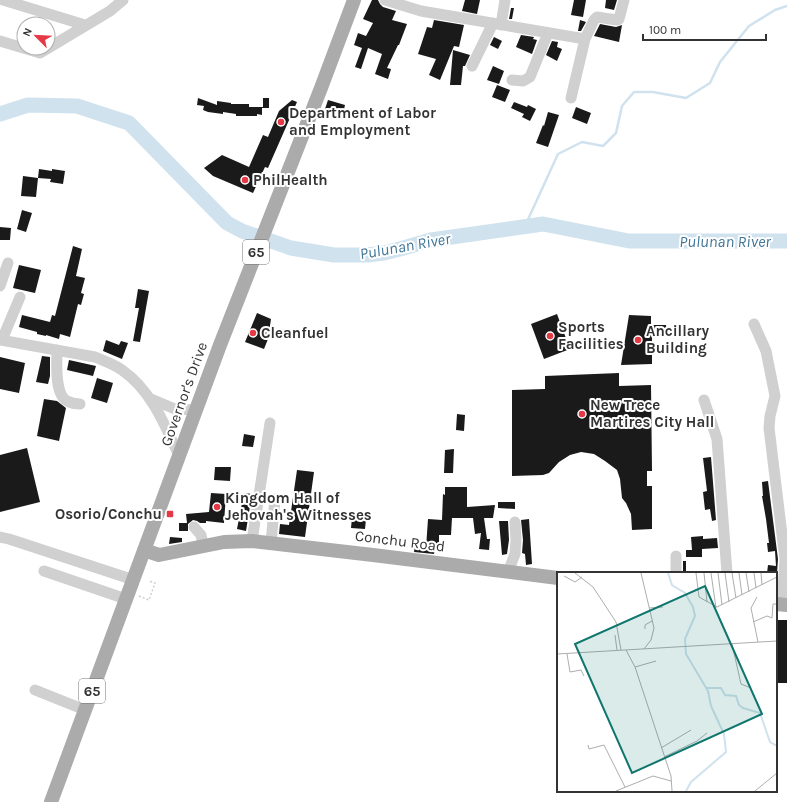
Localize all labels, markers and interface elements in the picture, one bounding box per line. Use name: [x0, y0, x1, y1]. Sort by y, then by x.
north arrow: [16, 16, 56, 56]
scale bar: [643, 16, 766, 42]
text: 100 m: [649, 23, 681, 37]
text: N: [20, 26, 35, 38]
place label: Department of Labor and Employment: [289, 104, 436, 139]
marker: Department of Labor and Employment: [276, 117, 286, 127]
place label: PhilHealth: [253, 171, 328, 189]
marker: PhilHealth: [240, 175, 250, 185]
water label: Pulunan River: [358, 229, 452, 263]
water label: Pulunan River: [679, 232, 771, 251]
road number: 65: [243, 240, 269, 264]
place label: Sports Facilities: [558, 318, 624, 353]
place label: Ancillary Building: [646, 322, 709, 357]
place label: Cleanfuel: [261, 324, 329, 342]
marker: Cleanfuel: [248, 328, 258, 338]
marker: Sports Facilities: [545, 331, 555, 341]
marker: Ancillary Building: [633, 335, 643, 345]
street label: Governor's Drive: [157, 339, 211, 449]
place label: New Trece Martires City Hall: [590, 396, 714, 431]
marker: New Trece Martires City Hall: [577, 409, 587, 419]
place label: Kingdom Hall of Jehovah's Witnesses: [225, 489, 372, 524]
marker: Kingdom Hall of Jehovah's Witnesses: [212, 502, 222, 512]
place label: Osorio/Conchu: [55, 505, 162, 523]
marker: Osorio/Conchu: [165, 509, 175, 519]
street label: Conchu Road: [354, 527, 446, 555]
inset map: [557, 572, 777, 792]
road number: 65: [79, 679, 105, 703]

